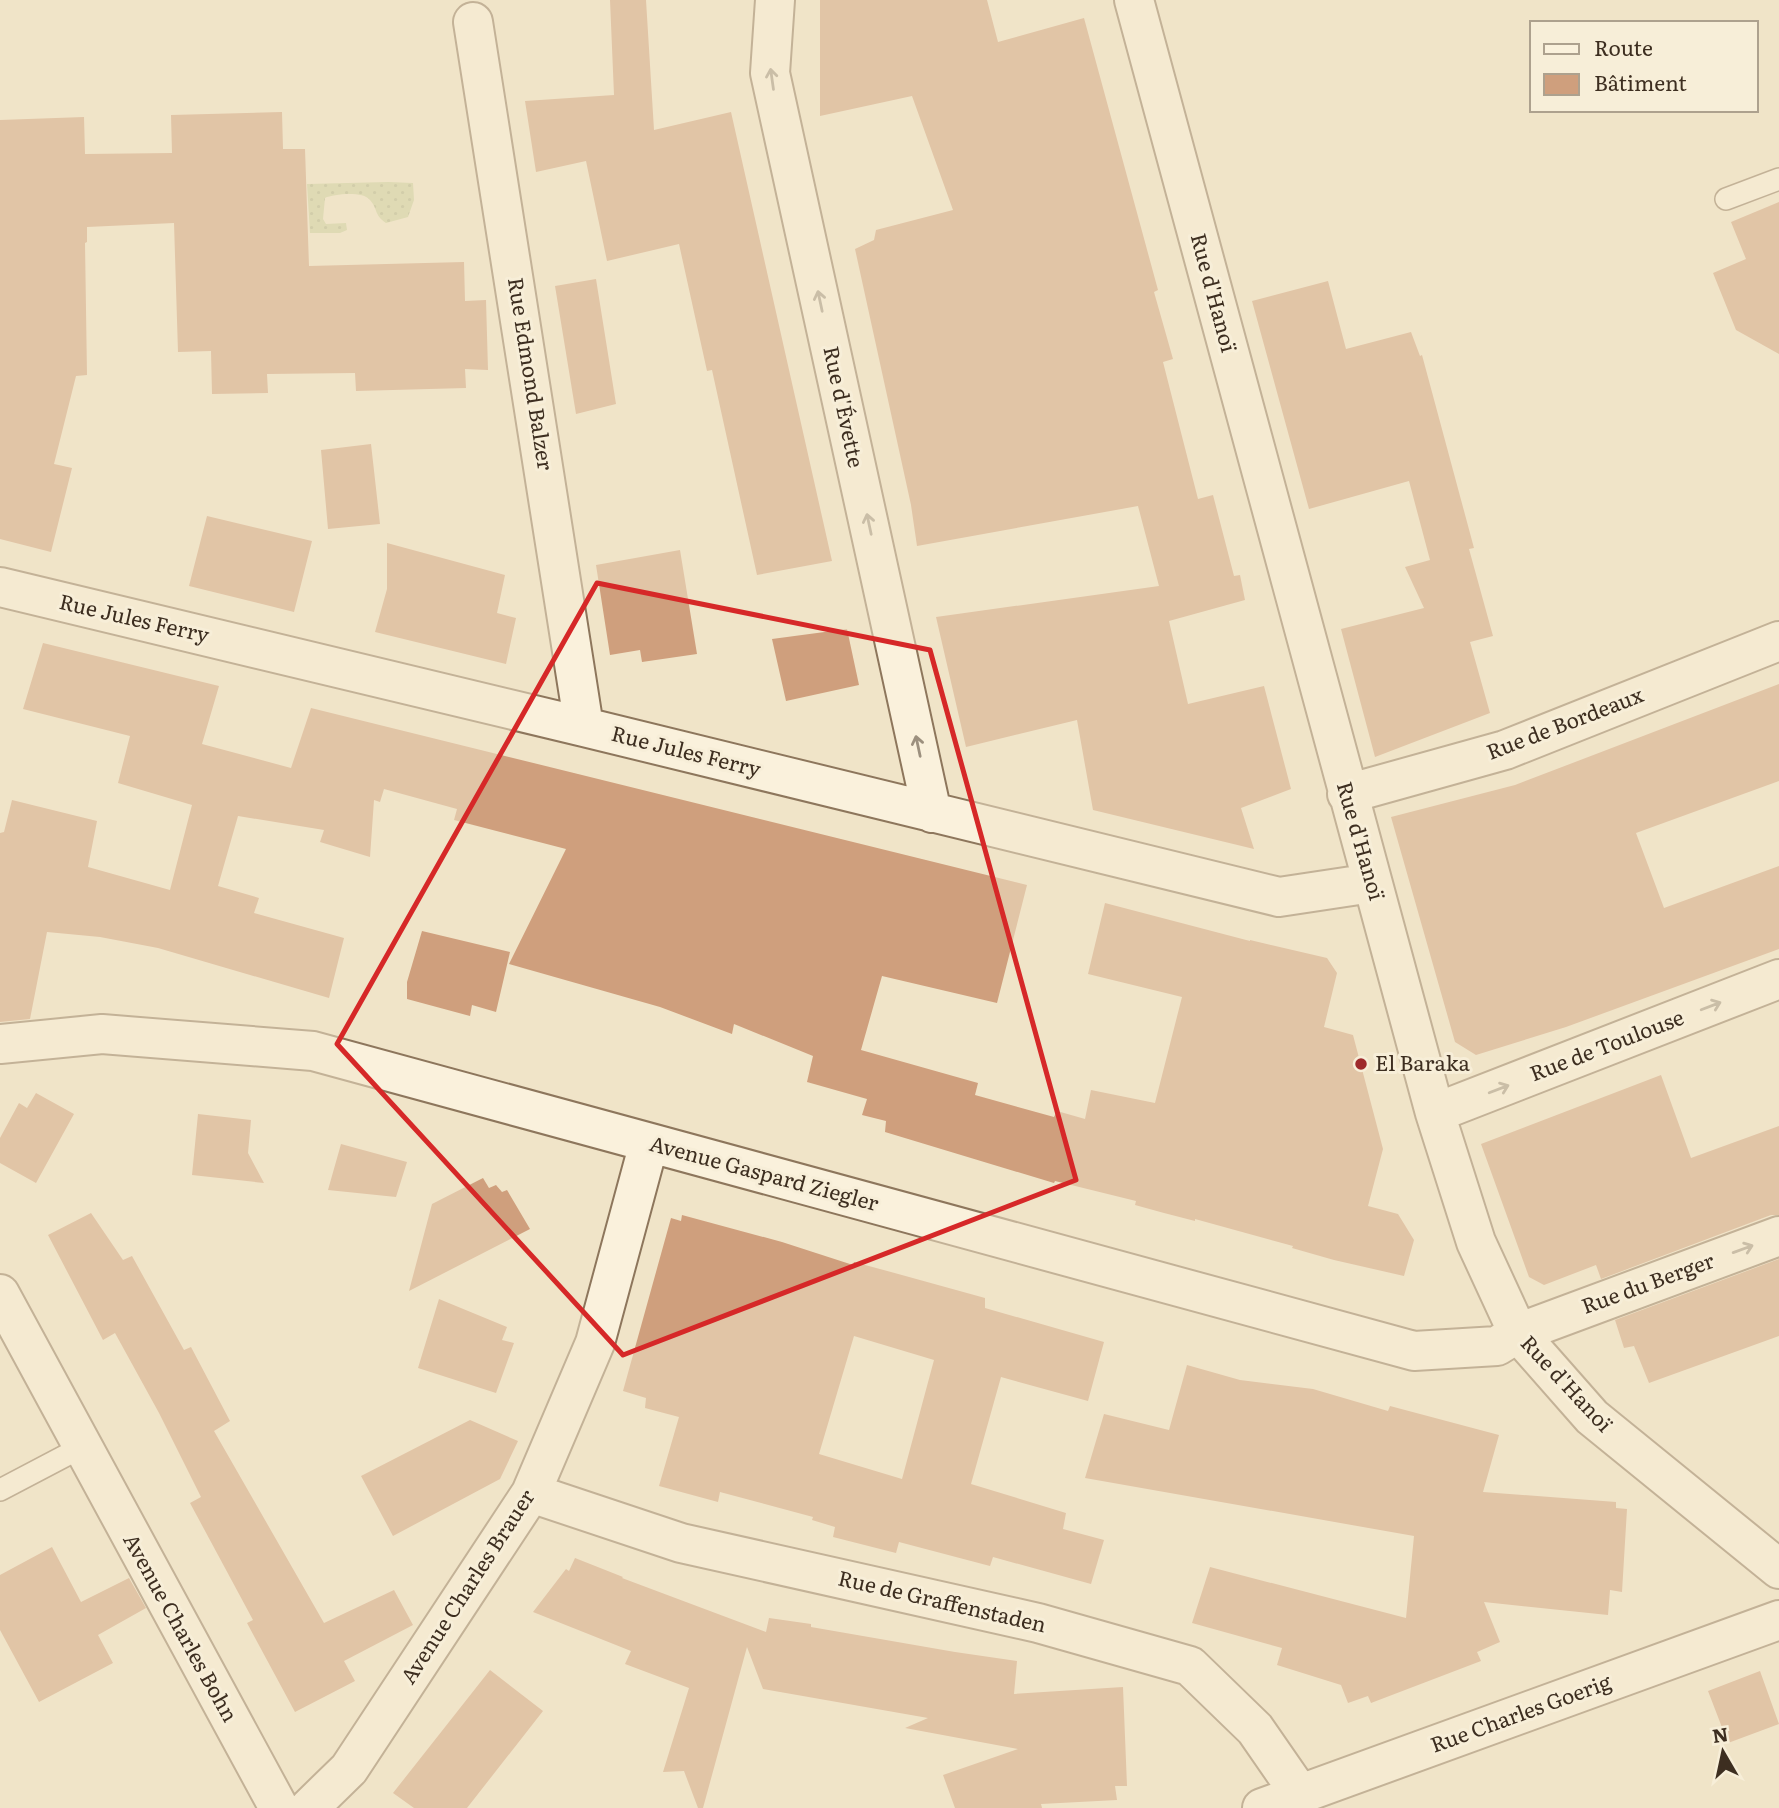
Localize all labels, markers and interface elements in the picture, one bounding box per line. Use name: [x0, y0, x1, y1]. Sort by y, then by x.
legend: [1530, 21, 1758, 112]
text: Route: [1594, 31, 1653, 62]
text: Bâtiment: [1594, 66, 1687, 97]
one-way arrow: [765, 68, 778, 91]
street label: Rue d'Hanoï: [1185, 229, 1246, 355]
street label: Rue Edmond Balzer: [502, 275, 563, 472]
one-way arrow: [813, 290, 827, 313]
street label: Rue d'Évette: [817, 343, 873, 470]
one-way arrow: [862, 513, 875, 536]
street label: Rue Jules Ferry: [57, 584, 213, 649]
street label: Rue de Bordeaux: [1481, 677, 1647, 766]
street label: Rue Jules Ferry: [609, 716, 765, 783]
one-way arrow: [910, 735, 924, 758]
street label: Rue d'Hanoï: [1331, 777, 1394, 903]
one-way arrow: [1699, 998, 1721, 1011]
street label: Rue de Toulouse: [1525, 1000, 1688, 1087]
place label: El Baraka: [1375, 1046, 1471, 1077]
marker: El Baraka: [1353, 1056, 1369, 1072]
one-way arrow: [1487, 1081, 1509, 1094]
street label: Avenue Gaspard Ziegler: [647, 1126, 883, 1217]
one-way arrow: [1731, 1242, 1753, 1254]
street label: Rue du Berger: [1576, 1243, 1718, 1320]
street label: Rue d'Hanoï: [1515, 1327, 1621, 1438]
street label: Avenue Charles Brauer: [391, 1482, 541, 1689]
street label: Avenue Charles Bohn: [117, 1527, 247, 1727]
street label: Rue de Graffenstaden: [835, 1561, 1050, 1639]
street label: Rue Charles Goerig: [1425, 1664, 1615, 1759]
north arrow: [1688, 1717, 1758, 1787]
text: N: [1710, 1719, 1730, 1749]

